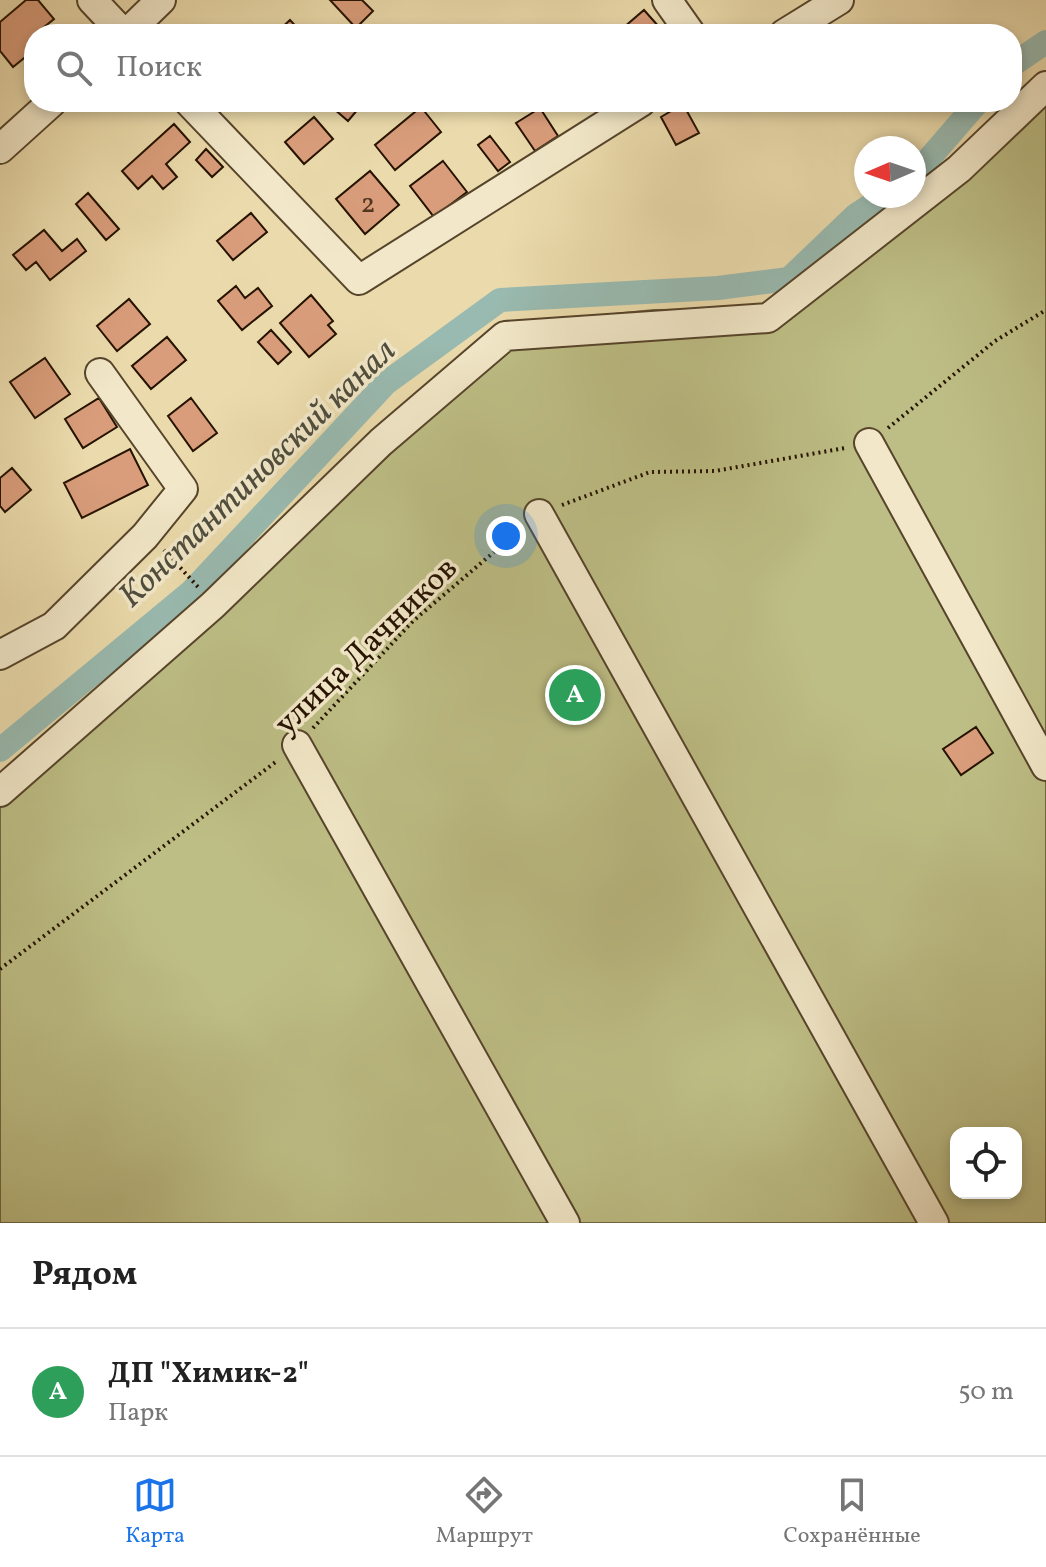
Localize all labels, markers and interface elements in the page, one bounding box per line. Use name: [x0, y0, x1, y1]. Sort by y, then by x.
search box: [24, 24, 1022, 112]
icon: search: [52, 46, 96, 90]
text: Поиск: [116, 47, 202, 89]
north arrow: [854, 136, 926, 208]
house number: 2: [360, 185, 376, 224]
water label: Константиновский канал: [109, 329, 408, 620]
your location: [486, 516, 526, 556]
street label: улица Дачников: [266, 548, 468, 746]
pin: A: [549, 665, 601, 725]
map controls: [950, 1127, 1022, 1199]
button: locate: [950, 1127, 1022, 1199]
text: Рядом: [32, 1252, 137, 1299]
text: ДП "Химик-2": [108, 1353, 309, 1395]
text: A: [49, 1374, 67, 1410]
text: 50 m: [958, 1374, 1014, 1410]
text: Парк: [108, 1395, 168, 1431]
tab: Карта: [125, 1473, 185, 1552]
tab: Маршрут: [436, 1473, 533, 1552]
tab: Сохранённые: [783, 1473, 921, 1552]

